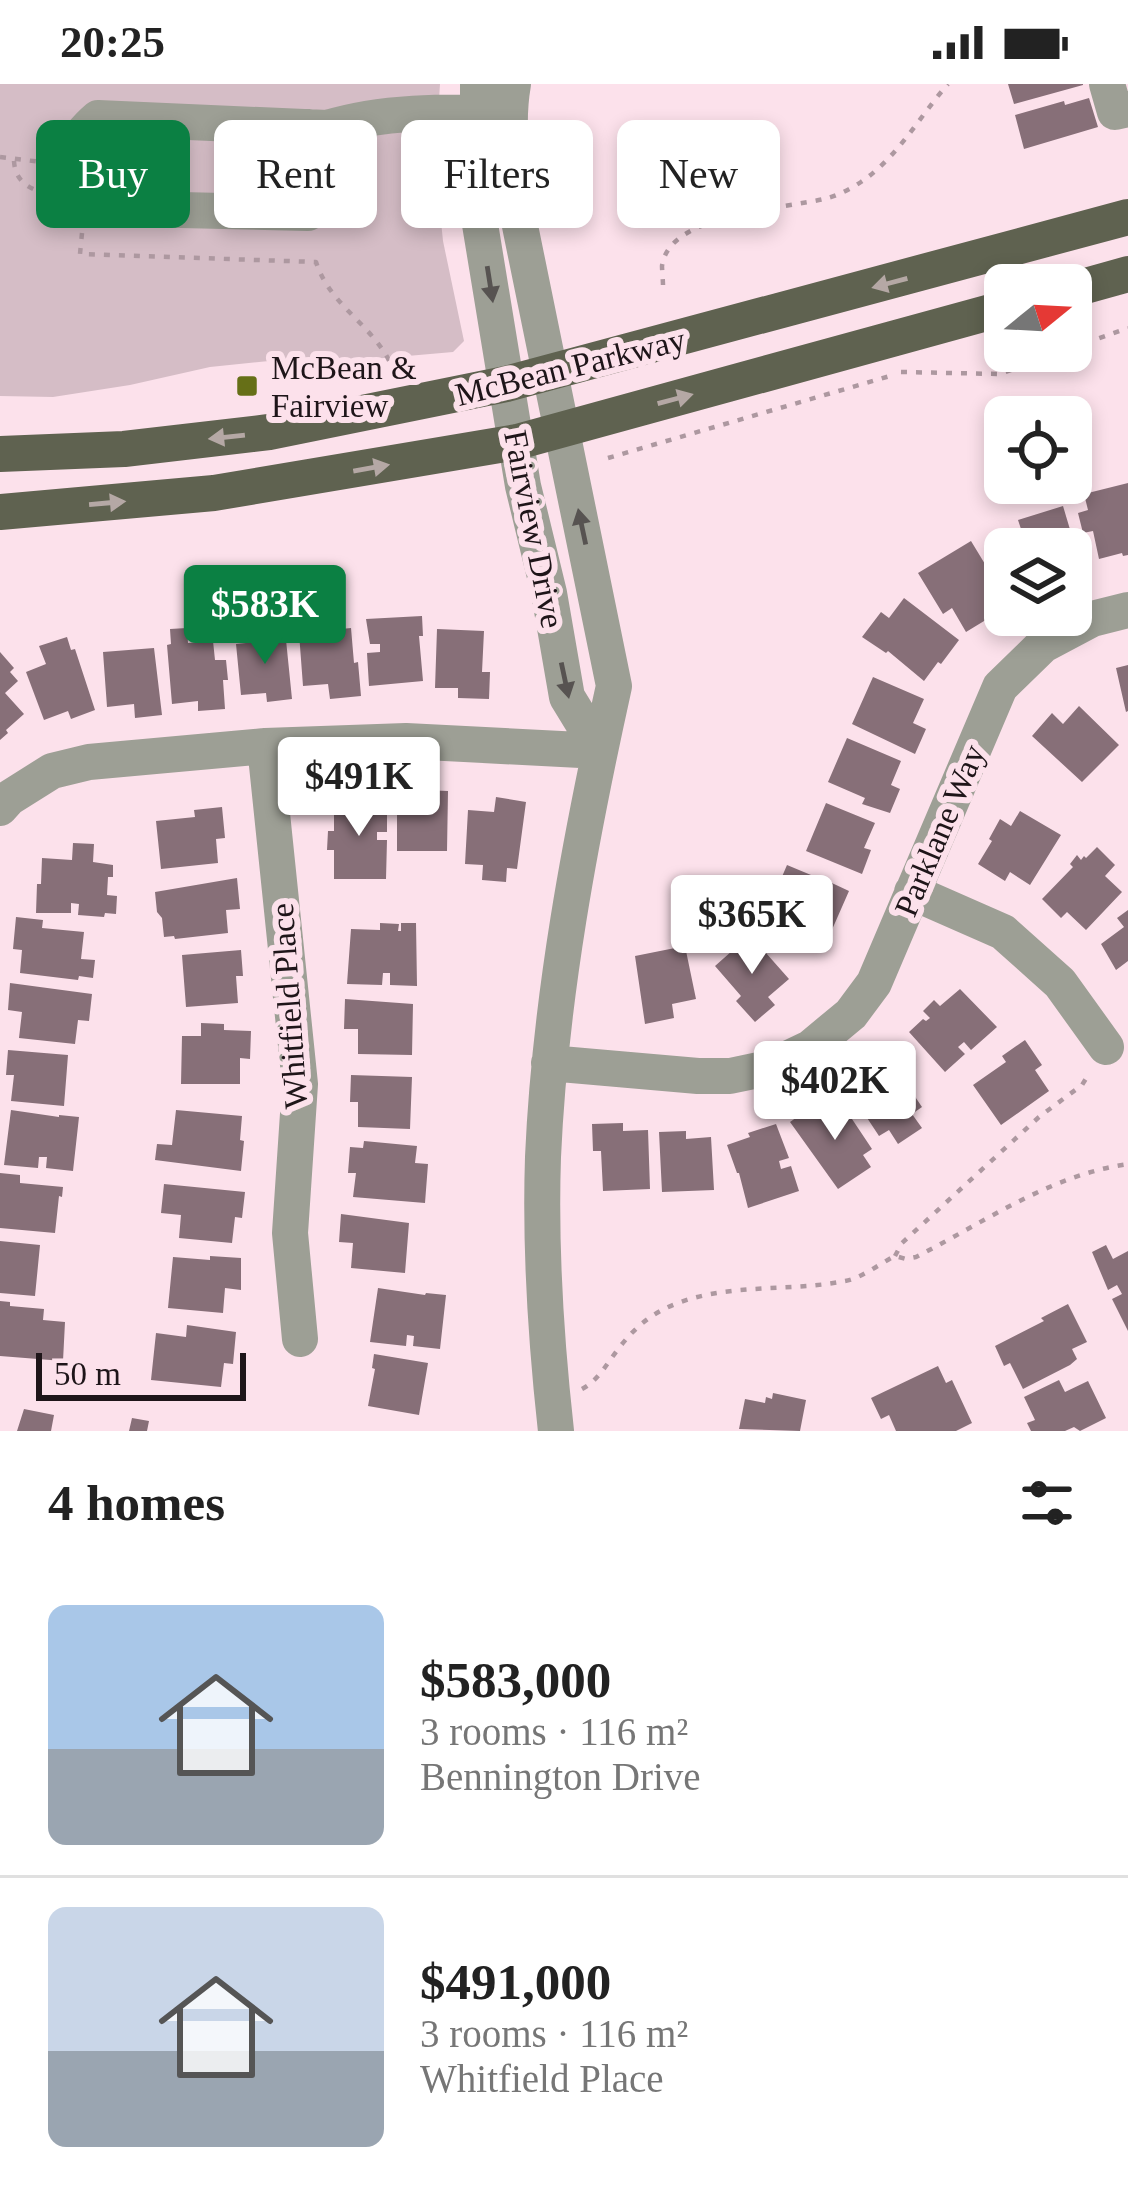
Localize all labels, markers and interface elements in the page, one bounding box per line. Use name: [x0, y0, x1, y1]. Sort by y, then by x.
text: 20:25: [60, 17, 165, 67]
chip: Buy: [36, 120, 190, 228]
chip: Rent: [214, 120, 377, 228]
chip: Filters: [401, 120, 593, 228]
chip: New: [617, 120, 780, 228]
north arrow: [984, 264, 1092, 372]
map controls: [984, 264, 1092, 636]
one-way arrow: [480, 266, 499, 303]
one-way arrow: [871, 274, 908, 293]
street label: McBean Parkway: [452, 321, 689, 413]
place label: McBean & Fairview: [271, 350, 417, 424]
marker: McBean & Fairview: [234, 373, 260, 399]
one-way arrow: [656, 388, 693, 407]
button: locate: [984, 396, 1092, 504]
street label: Fairview Drive: [497, 427, 571, 631]
one-way arrow: [207, 428, 245, 447]
one-way arrow: [353, 458, 390, 477]
one-way arrow: [89, 493, 126, 512]
one-way arrow: [571, 507, 590, 545]
button: layers: [984, 528, 1092, 636]
pin: $583K: [181, 565, 349, 667]
text: $583K: [211, 582, 319, 625]
one-way arrow: [556, 662, 575, 700]
pin: $491K: [275, 737, 443, 839]
street label: Parklane Way: [888, 739, 992, 922]
text: $491K: [305, 754, 413, 797]
pin: $365K: [668, 875, 836, 977]
text: $365K: [698, 892, 806, 935]
street label: Whitfield Place: [264, 902, 314, 1110]
pin: $402K: [751, 1041, 919, 1143]
text: $402K: [781, 1058, 889, 1101]
scale bar: [36, 1347, 246, 1400]
text: 50 m: [54, 1356, 121, 1392]
icon: filters: [1014, 1470, 1080, 1536]
text: 4 homes: [48, 1475, 225, 1531]
text: $583,000: [420, 1652, 611, 1708]
icon: home: [144, 1653, 288, 1797]
text: 3 rooms · 116 m²: [420, 1710, 688, 1753]
text: Bennington Drive: [420, 1755, 701, 1798]
text: $491,000: [420, 1954, 611, 2010]
icon: home: [144, 1955, 288, 2099]
text: 3 rooms · 116 m²: [420, 2012, 688, 2055]
text: Whitfield Place: [420, 2057, 664, 2100]

